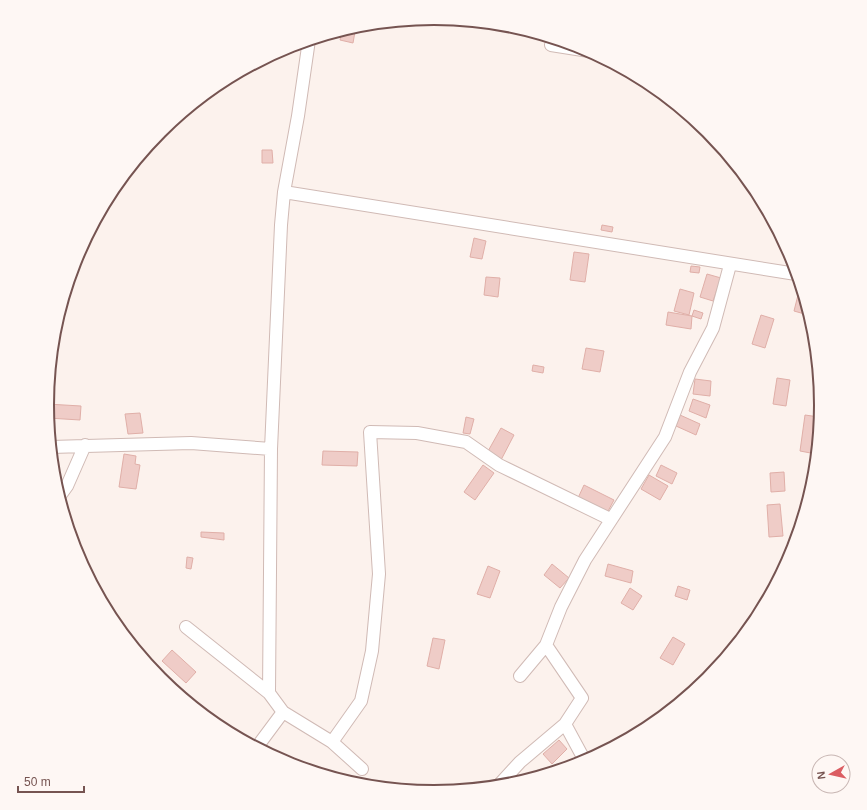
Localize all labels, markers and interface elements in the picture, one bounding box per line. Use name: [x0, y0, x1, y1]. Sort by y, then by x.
north arrow: [811, 754, 851, 794]
scale bar: [18, 768, 84, 794]
text: N: [815, 771, 828, 780]
text: 50 m: [24, 775, 51, 789]

